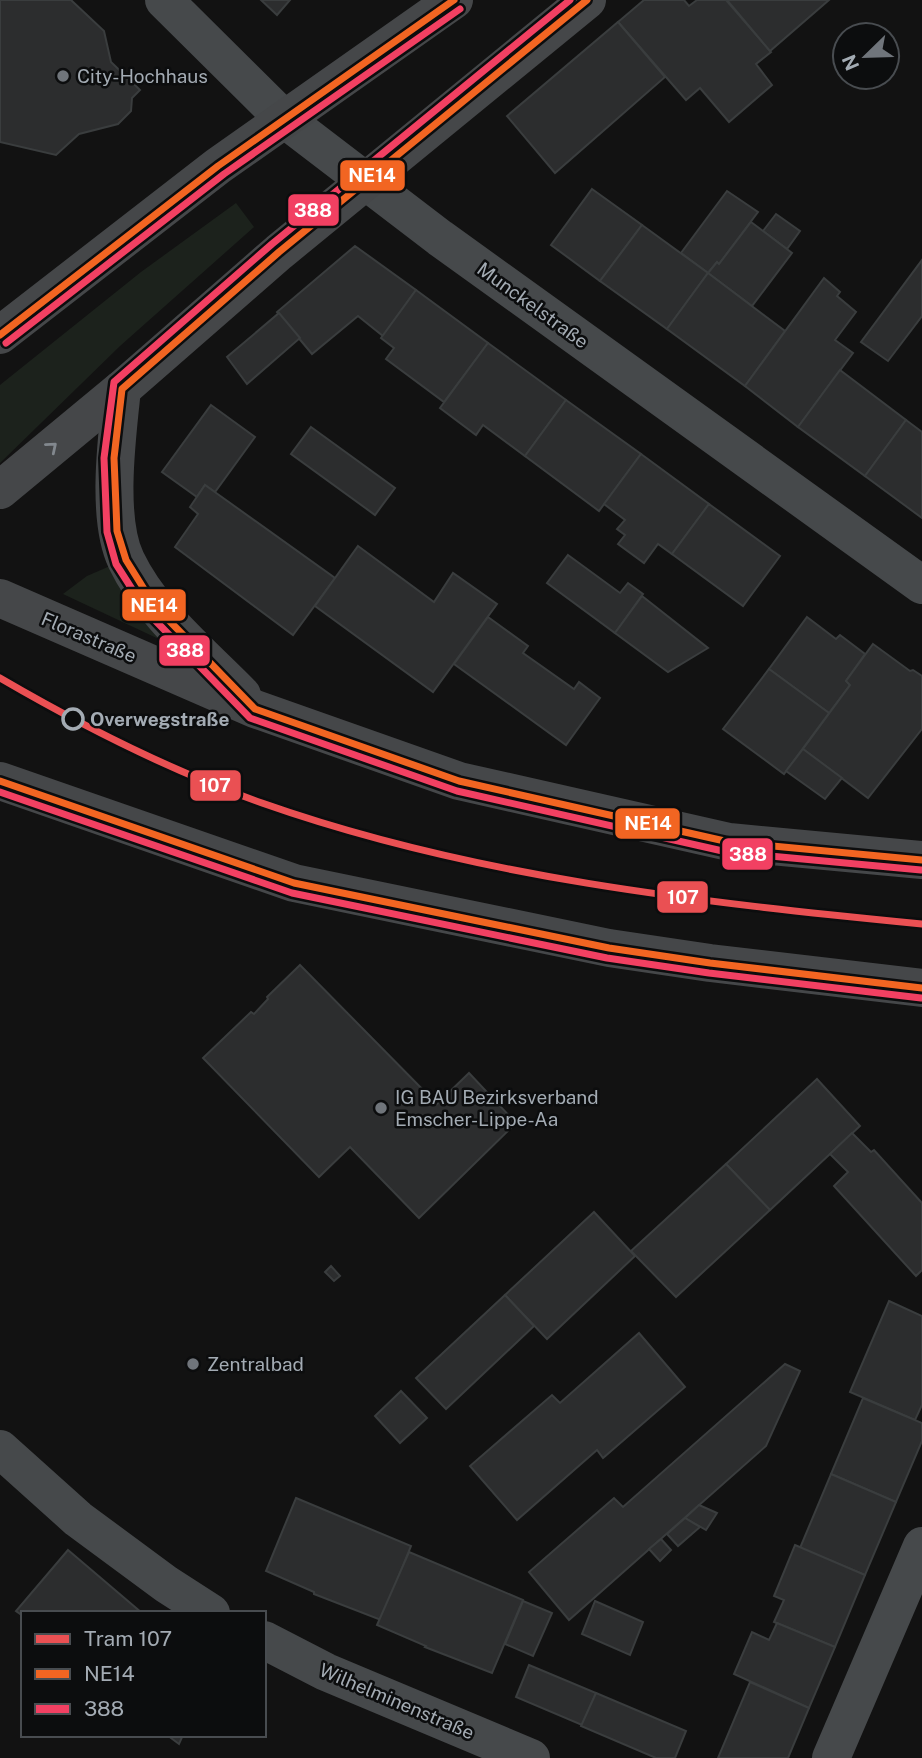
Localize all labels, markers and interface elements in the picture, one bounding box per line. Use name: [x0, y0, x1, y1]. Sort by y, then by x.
north arrow: [831, 21, 901, 91]
text: N: [837, 52, 863, 74]
place label: City-Hochhaus: [77, 65, 208, 87]
marker: City-Hochhaus: [55, 68, 71, 84]
line badge: NE14: [339, 159, 406, 192]
text: NE14: [348, 164, 396, 186]
line badge: 388: [287, 193, 340, 227]
text: 388: [294, 199, 332, 221]
street label: Munckelstraße: [473, 257, 593, 353]
one-way arrow: [45, 442, 57, 455]
line badge: NE14: [121, 588, 187, 622]
text: NE14: [130, 594, 178, 616]
street label: Florastraße: [38, 607, 140, 667]
line badge: 388: [158, 634, 211, 667]
text: 388: [166, 639, 204, 661]
marker: Overwegstraße: [62, 708, 84, 730]
place label: Overwegstraße: [90, 708, 229, 730]
line badge: 107: [189, 769, 242, 802]
text: 107: [199, 774, 231, 796]
line badge: NE14: [614, 807, 681, 840]
text: NE14: [624, 812, 672, 834]
line badge: 388: [721, 837, 774, 871]
text: 388: [729, 843, 767, 865]
line badge: 107: [656, 880, 709, 914]
text: 107: [667, 886, 699, 908]
place label: IG BAU Bezirksverband Emscher-Lippe-Aa: [395, 1086, 599, 1130]
marker: IG BAU Bezirksverband Emscher-Lippe-Aa: [373, 1100, 389, 1116]
place label: Zentralbad: [207, 1353, 304, 1375]
marker: Zentralbad: [185, 1356, 201, 1372]
legend: [21, 1611, 266, 1737]
text: Tram 107: [84, 1626, 172, 1651]
street label: Wilhelminenstraße: [316, 1658, 478, 1744]
text: NE14: [84, 1661, 135, 1686]
text: 388: [84, 1696, 124, 1721]

